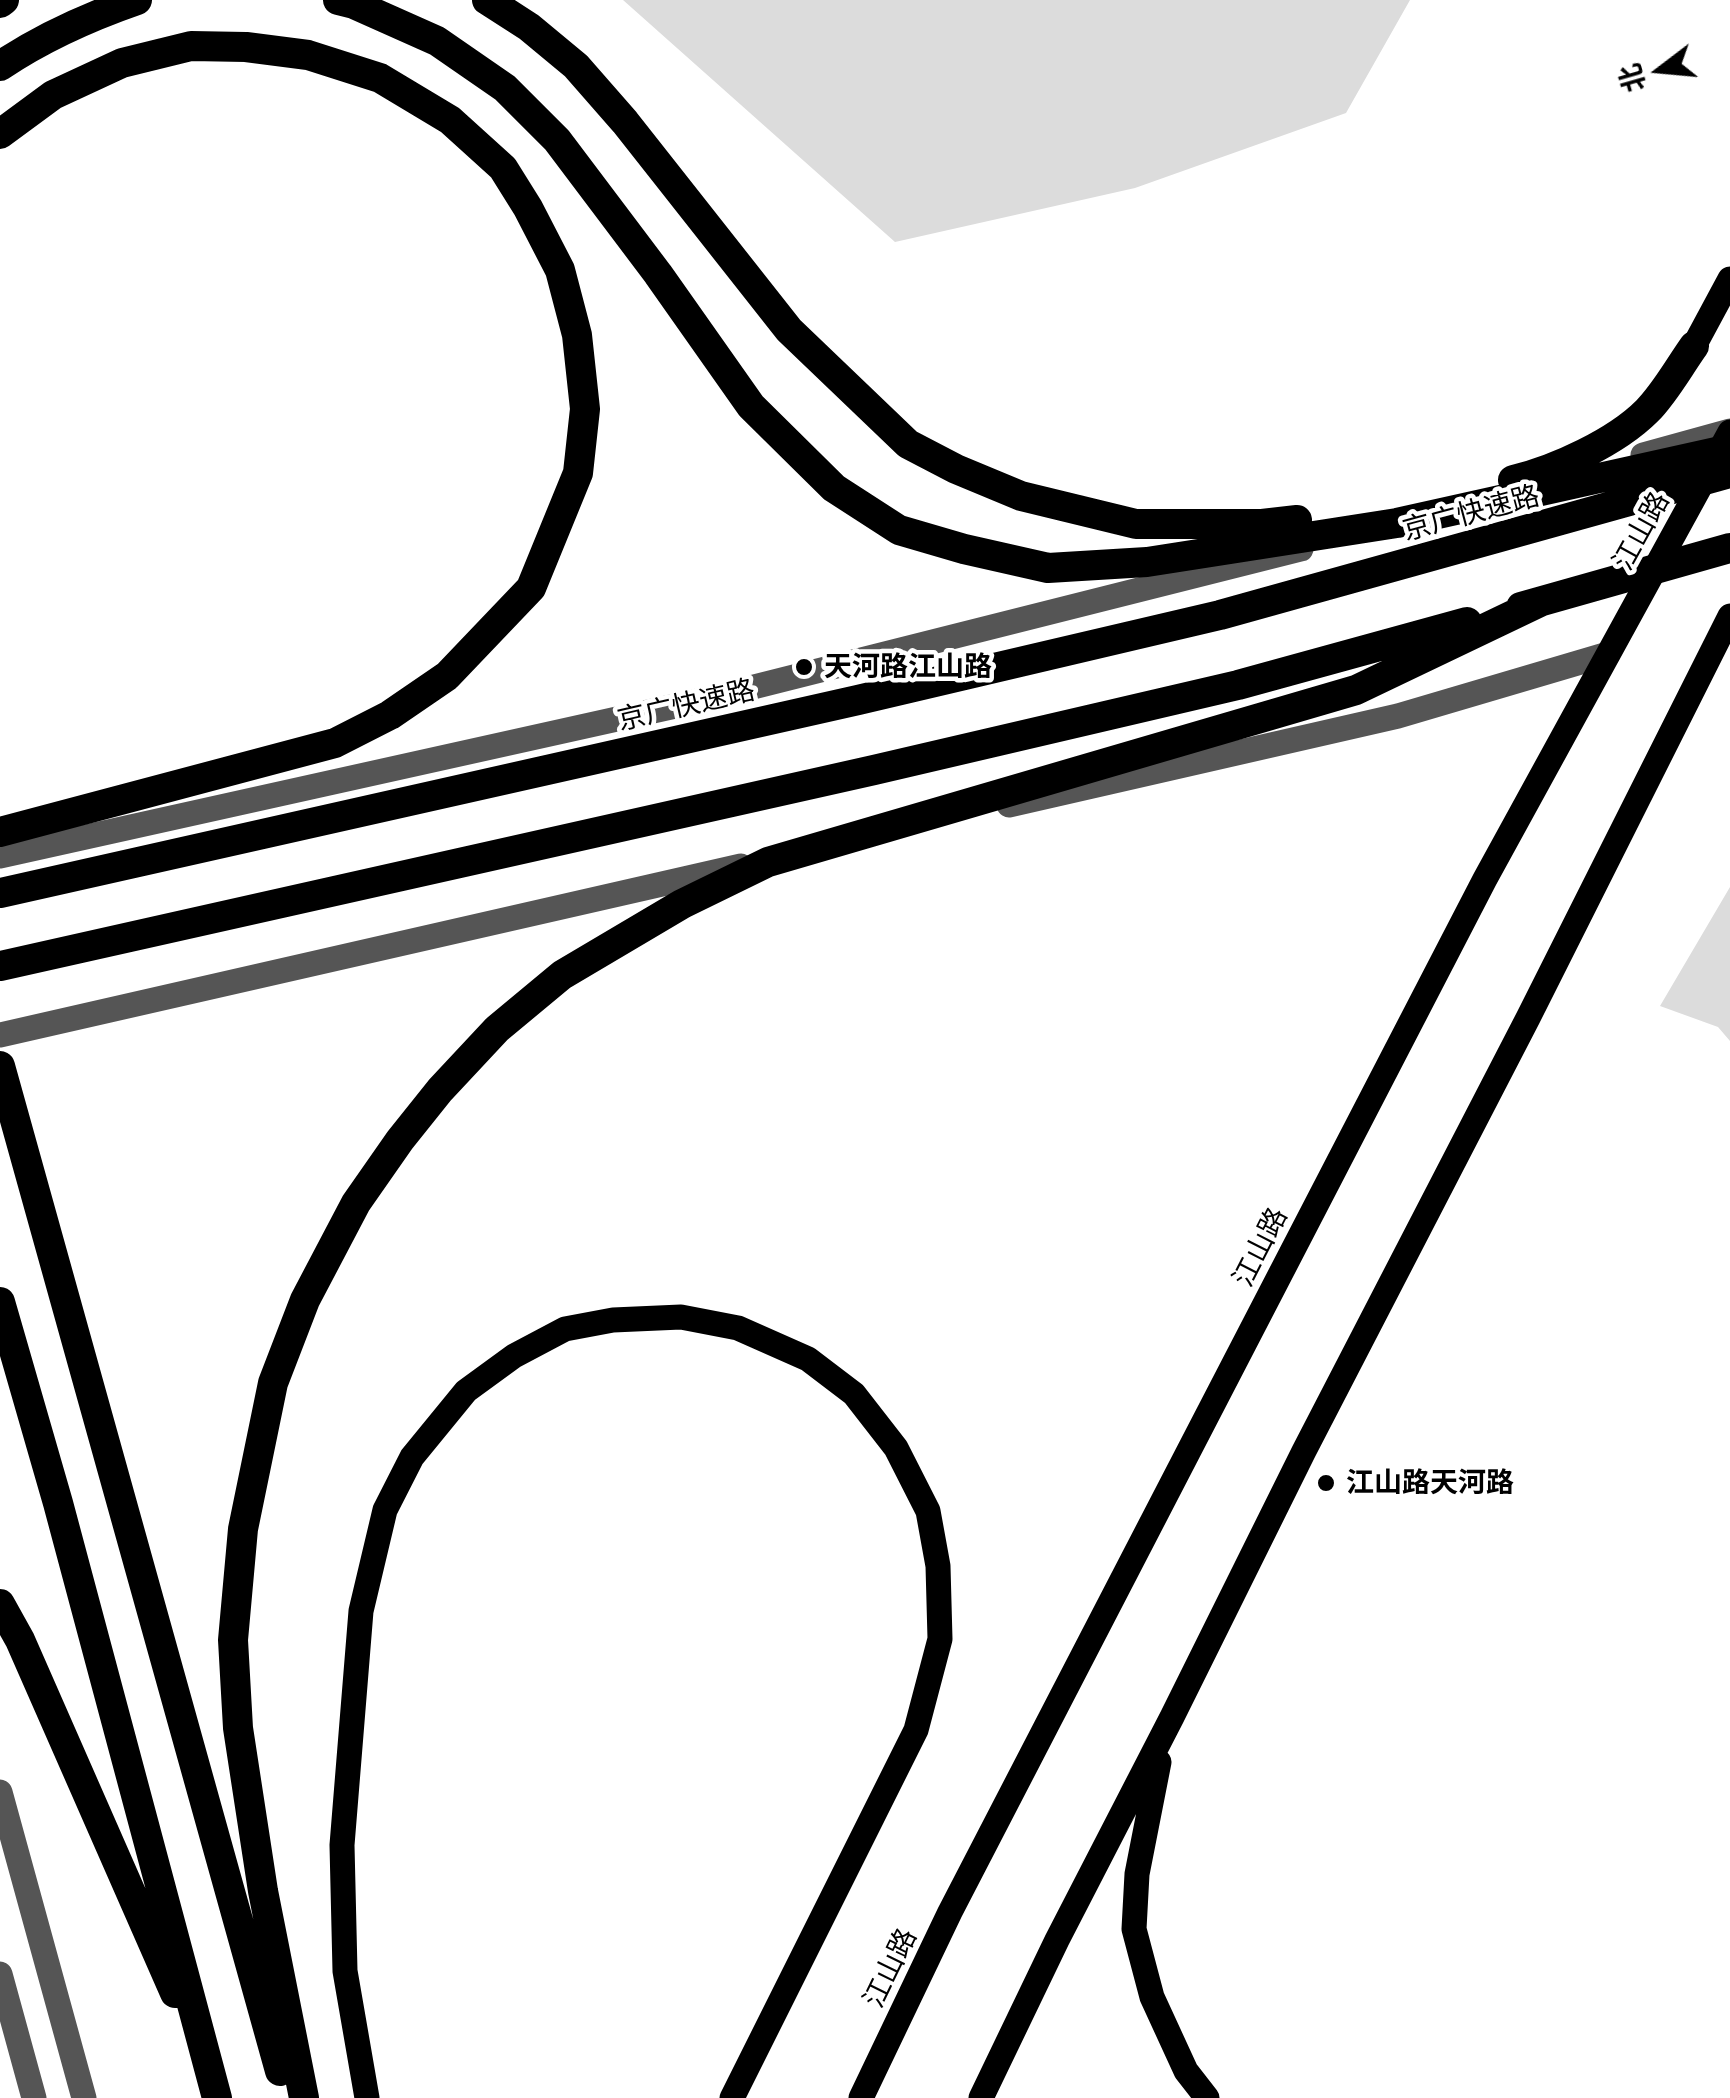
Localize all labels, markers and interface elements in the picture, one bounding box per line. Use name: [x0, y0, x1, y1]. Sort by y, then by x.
north arrow: [1610, 20, 1710, 120]
text: 北: [1611, 60, 1651, 96]
street label: 京广快速路: [1399, 479, 1543, 547]
street label: 江山路: [1606, 486, 1676, 576]
place label: 天河路江山路: [824, 650, 992, 684]
marker: 天河路江山路: [793, 656, 815, 678]
street label: 京广快速路: [614, 673, 758, 737]
street label: 江山路: [1226, 1202, 1294, 1292]
place label: 江山路天河路: [1346, 1466, 1514, 1500]
marker: 江山路天河路: [1315, 1472, 1337, 1494]
street label: 江山路: [856, 1923, 924, 2013]

